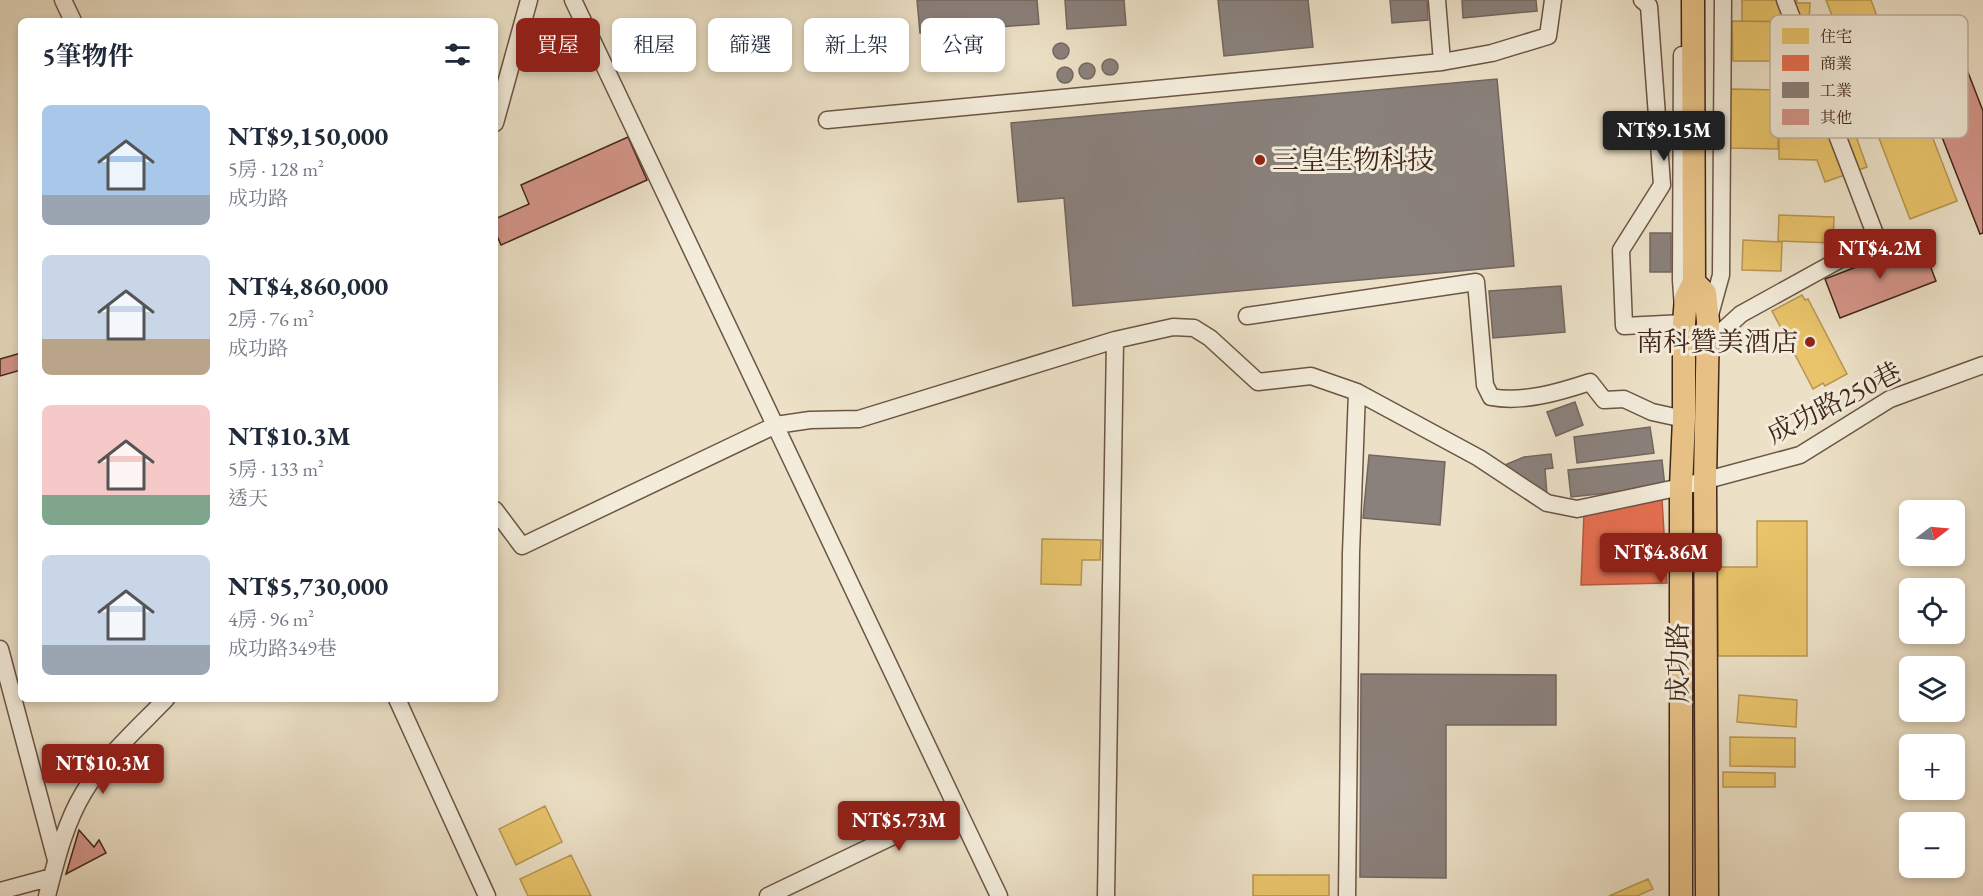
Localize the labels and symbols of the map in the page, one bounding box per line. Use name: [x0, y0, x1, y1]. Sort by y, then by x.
legend: [1770, 15, 1968, 138]
text: 住宅: [1820, 26, 1852, 47]
text: 商業: [1820, 53, 1852, 74]
text: 工業: [1820, 80, 1852, 101]
text: 其他: [1820, 107, 1852, 128]
pin: NT$9.15M: [1602, 111, 1726, 162]
place label: 三皇生物科技: [1272, 142, 1434, 177]
marker: 三皇生物科技: [1253, 153, 1267, 167]
pin: NT$4.2M: [1825, 229, 1935, 280]
place label: 南科贊美酒店: [1636, 324, 1798, 359]
marker: 南科贊美酒店: [1803, 335, 1817, 349]
street label: 成功路250巷: [1760, 354, 1907, 451]
north arrow: [1899, 500, 1965, 566]
pin: NT$4.86M: [1599, 533, 1723, 584]
street label: 成功路: [1660, 623, 1695, 704]
pin: NT$10.3M: [41, 744, 165, 795]
pin: NT$5.73M: [837, 801, 961, 852]

